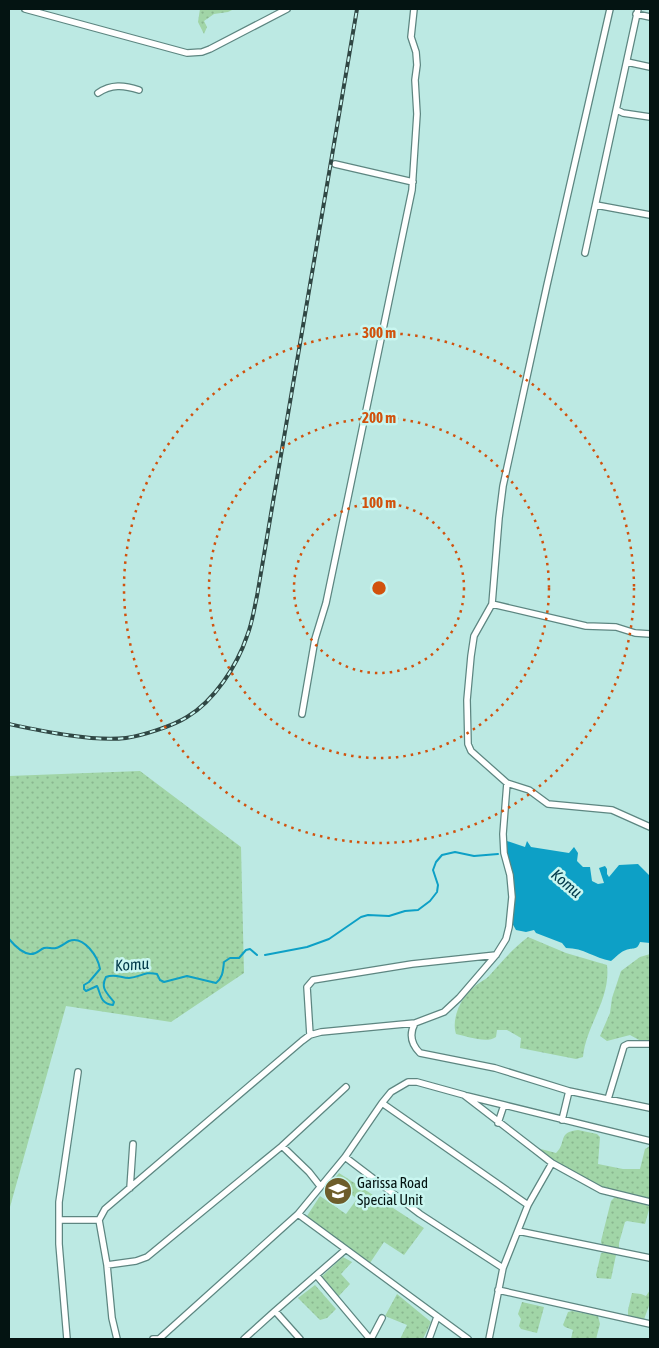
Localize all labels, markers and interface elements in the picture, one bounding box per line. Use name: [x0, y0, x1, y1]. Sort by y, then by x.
text: 300 m: [362, 324, 396, 341]
text: 200 m: [362, 409, 396, 426]
text: 100 m: [362, 494, 396, 511]
centre of rings: [370, 579, 388, 597]
water label: Komu: [548, 865, 586, 901]
water label: Komu: [114, 954, 150, 974]
place label: Garissa Road Special Unit: [357, 1174, 428, 1208]
school or university icon: Garissa Road Special Unit: [323, 1176, 353, 1206]

